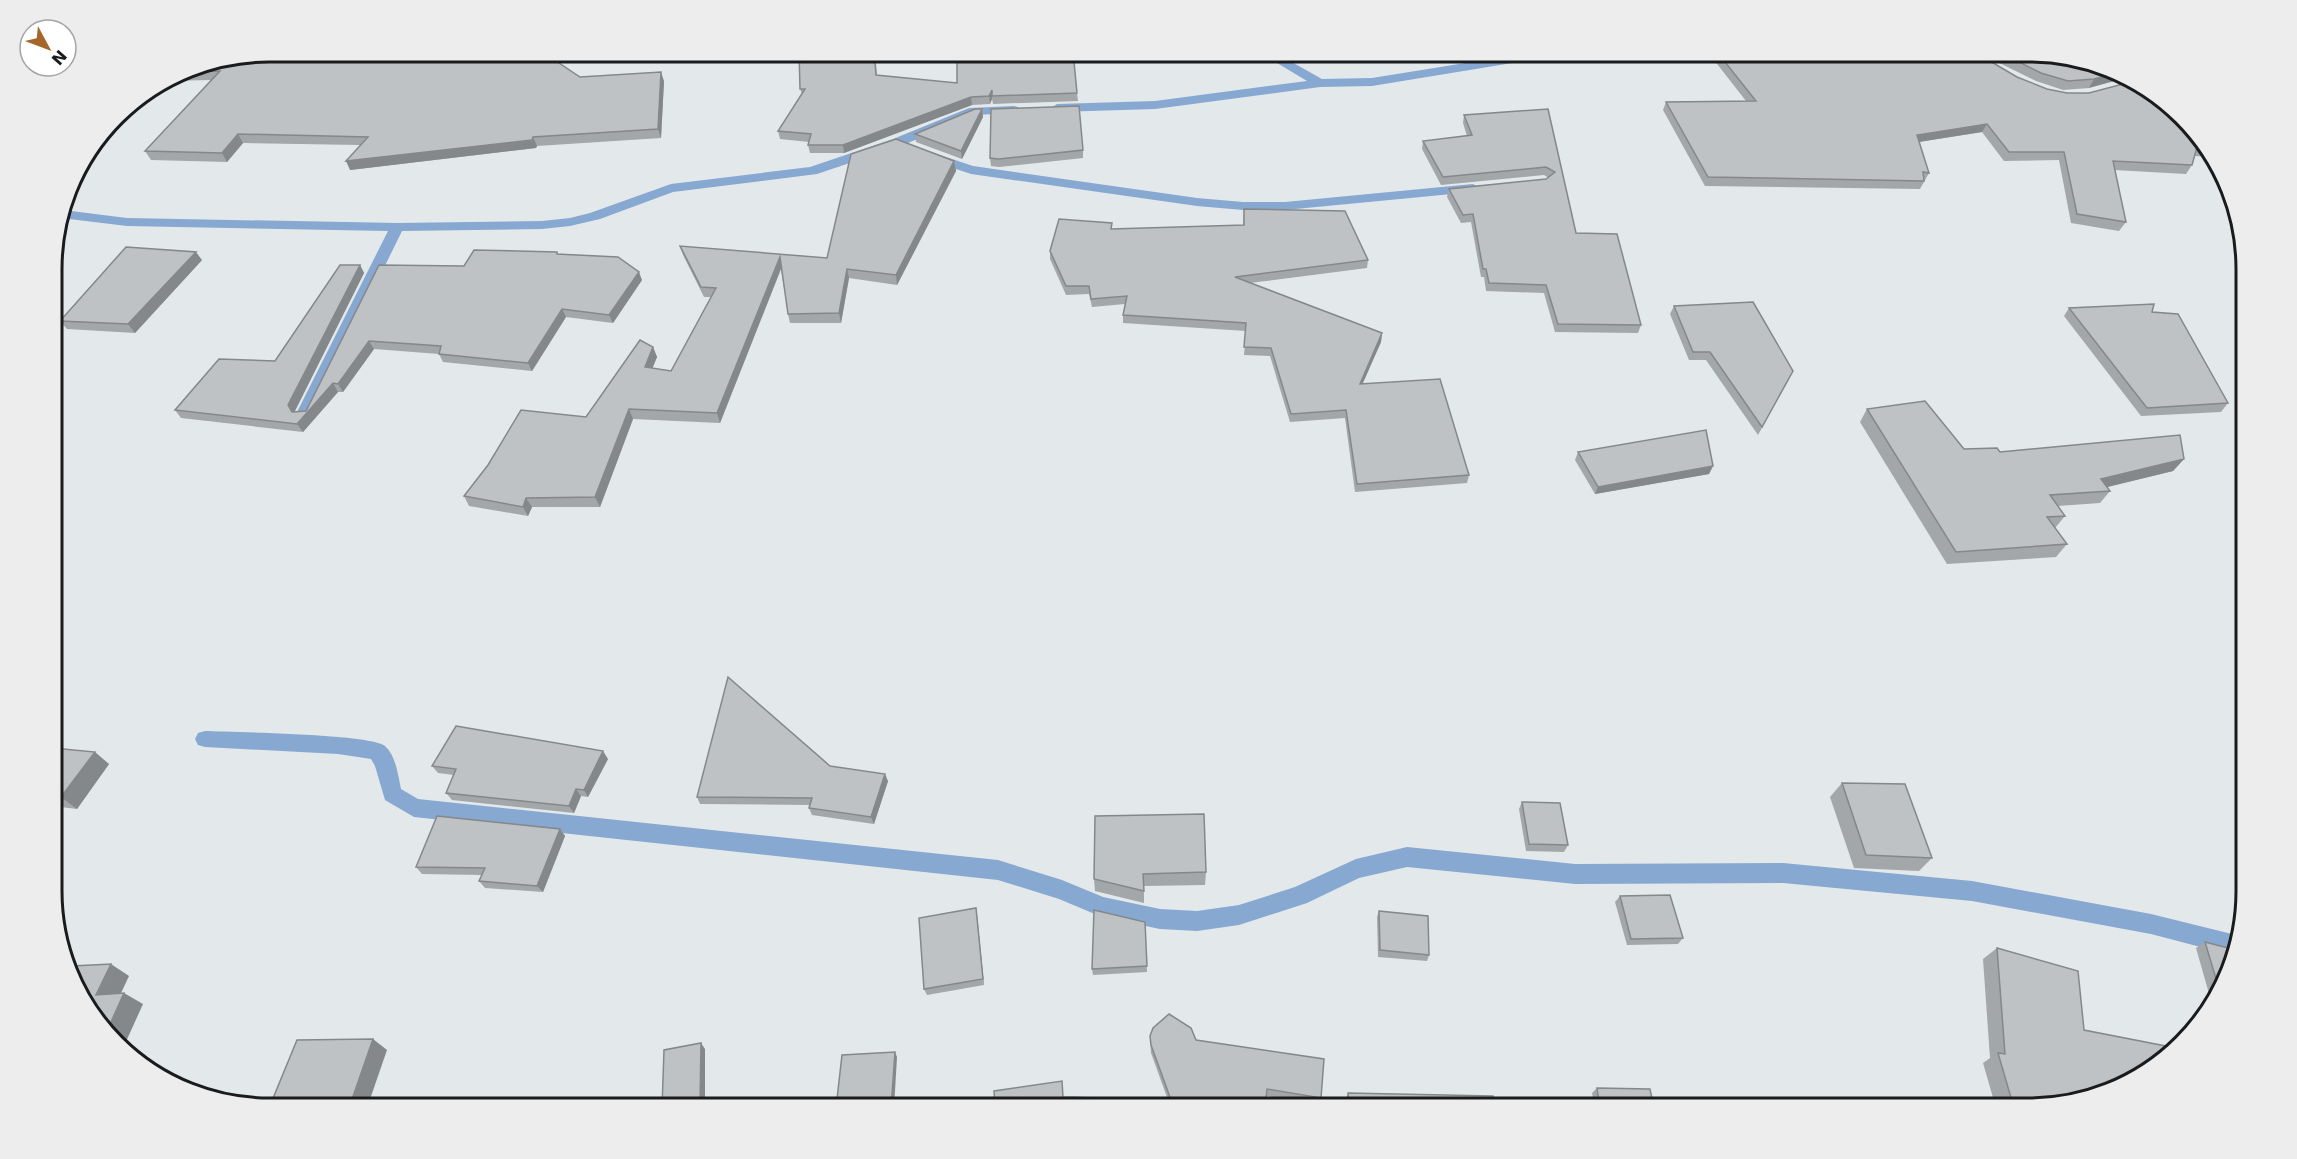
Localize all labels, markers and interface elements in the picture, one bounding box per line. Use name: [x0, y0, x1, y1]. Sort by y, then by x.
north arrow: [18, 18, 78, 78]
text: N: [47, 46, 71, 69]

